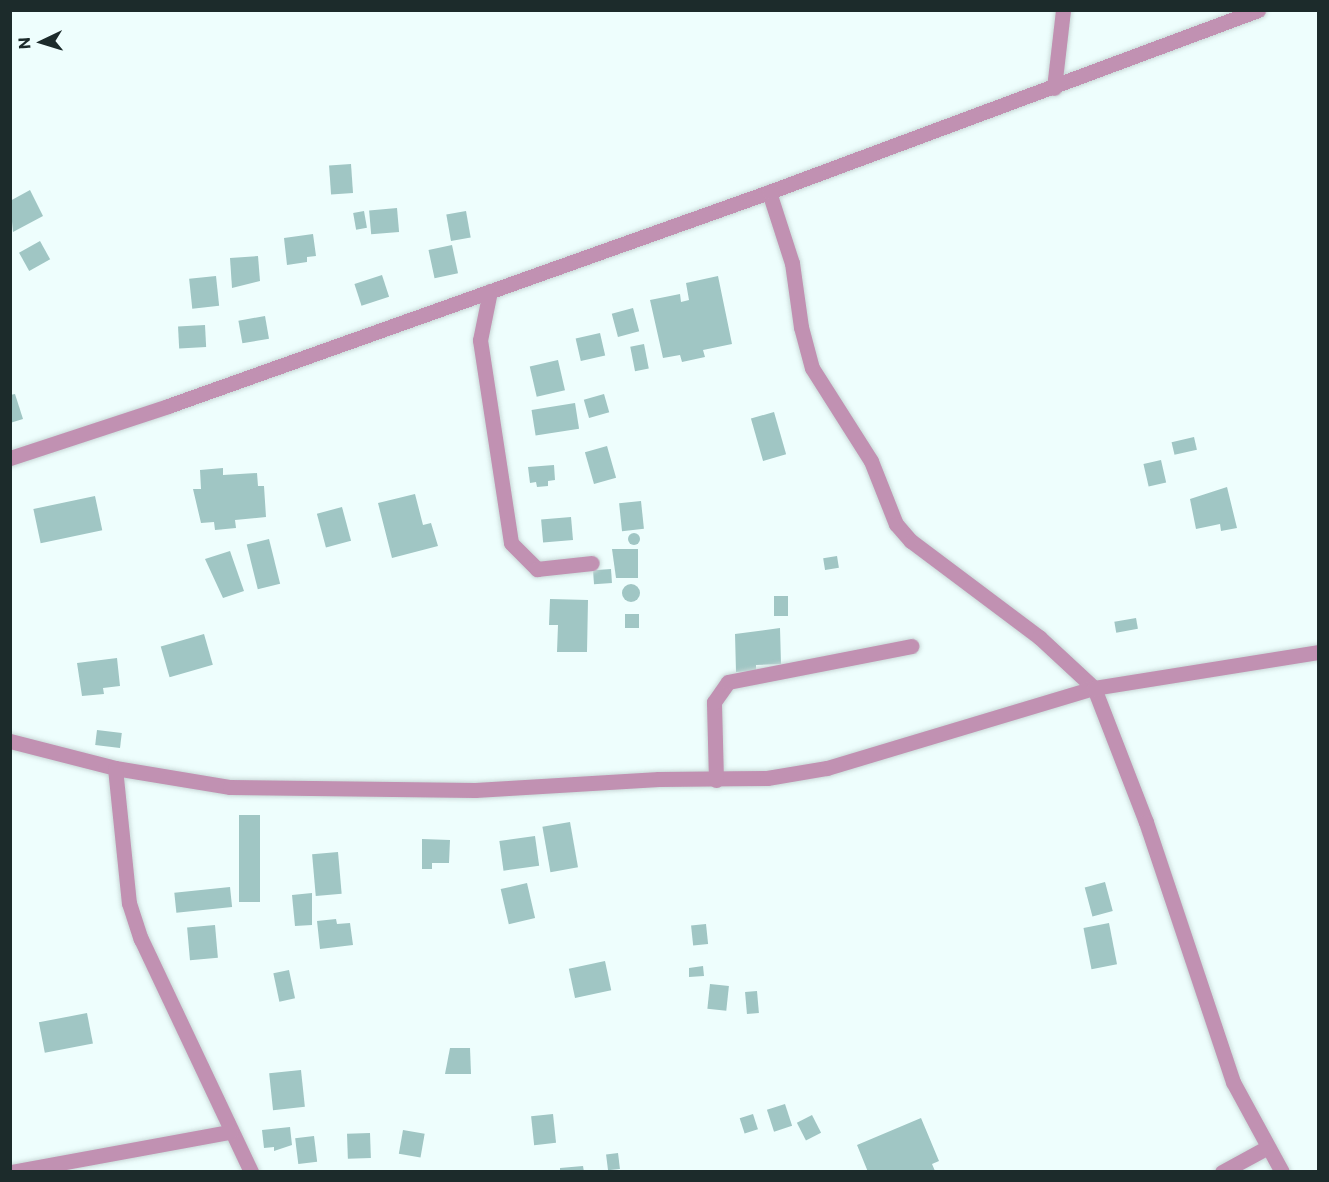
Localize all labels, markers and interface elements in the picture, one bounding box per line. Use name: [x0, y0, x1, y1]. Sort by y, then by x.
north arrow: [12, 12, 72, 72]
text: N: [14, 37, 33, 50]

